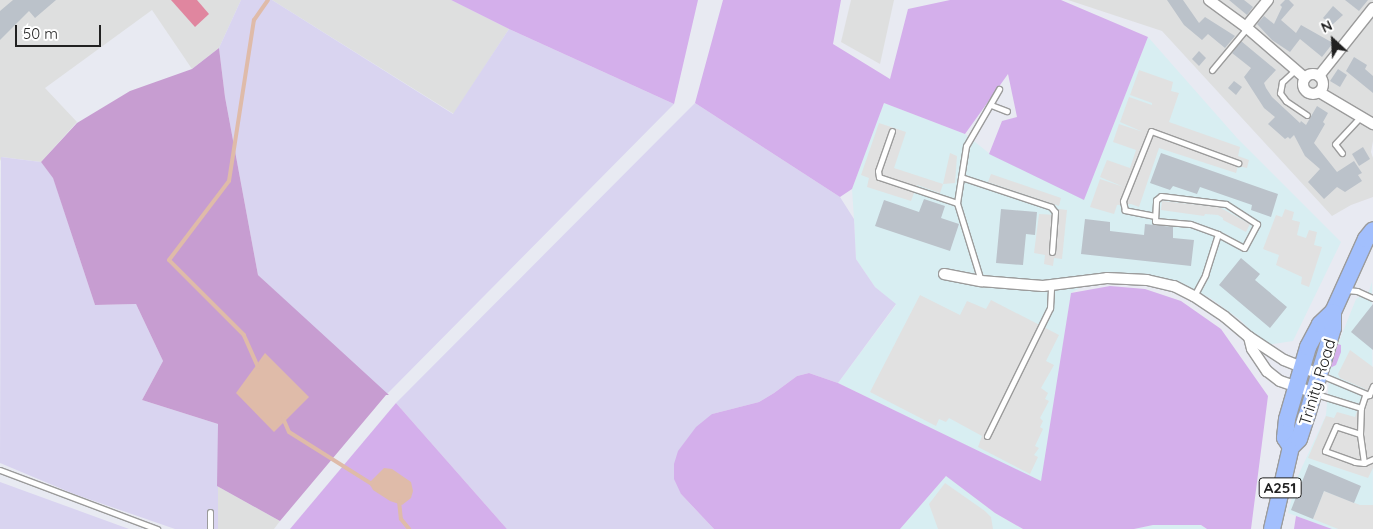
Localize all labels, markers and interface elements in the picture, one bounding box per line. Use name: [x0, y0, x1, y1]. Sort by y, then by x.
scale bar: [18, 15, 104, 47]
north arrow: [1308, 15, 1358, 65]
text: N: [1318, 16, 1335, 37]
text: 50 m: [23, 24, 58, 43]
street label: Trinity Road: [1295, 336, 1339, 428]
road number: A251: [1258, 476, 1302, 500]

